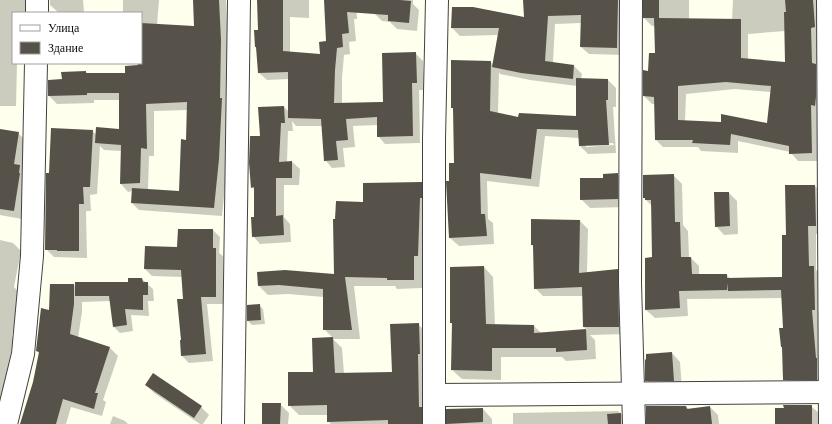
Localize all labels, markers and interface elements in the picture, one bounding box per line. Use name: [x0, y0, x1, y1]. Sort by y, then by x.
legend: [12, 12, 142, 64]
text: Улица: [48, 21, 80, 35]
text: Здание: [48, 41, 83, 55]

